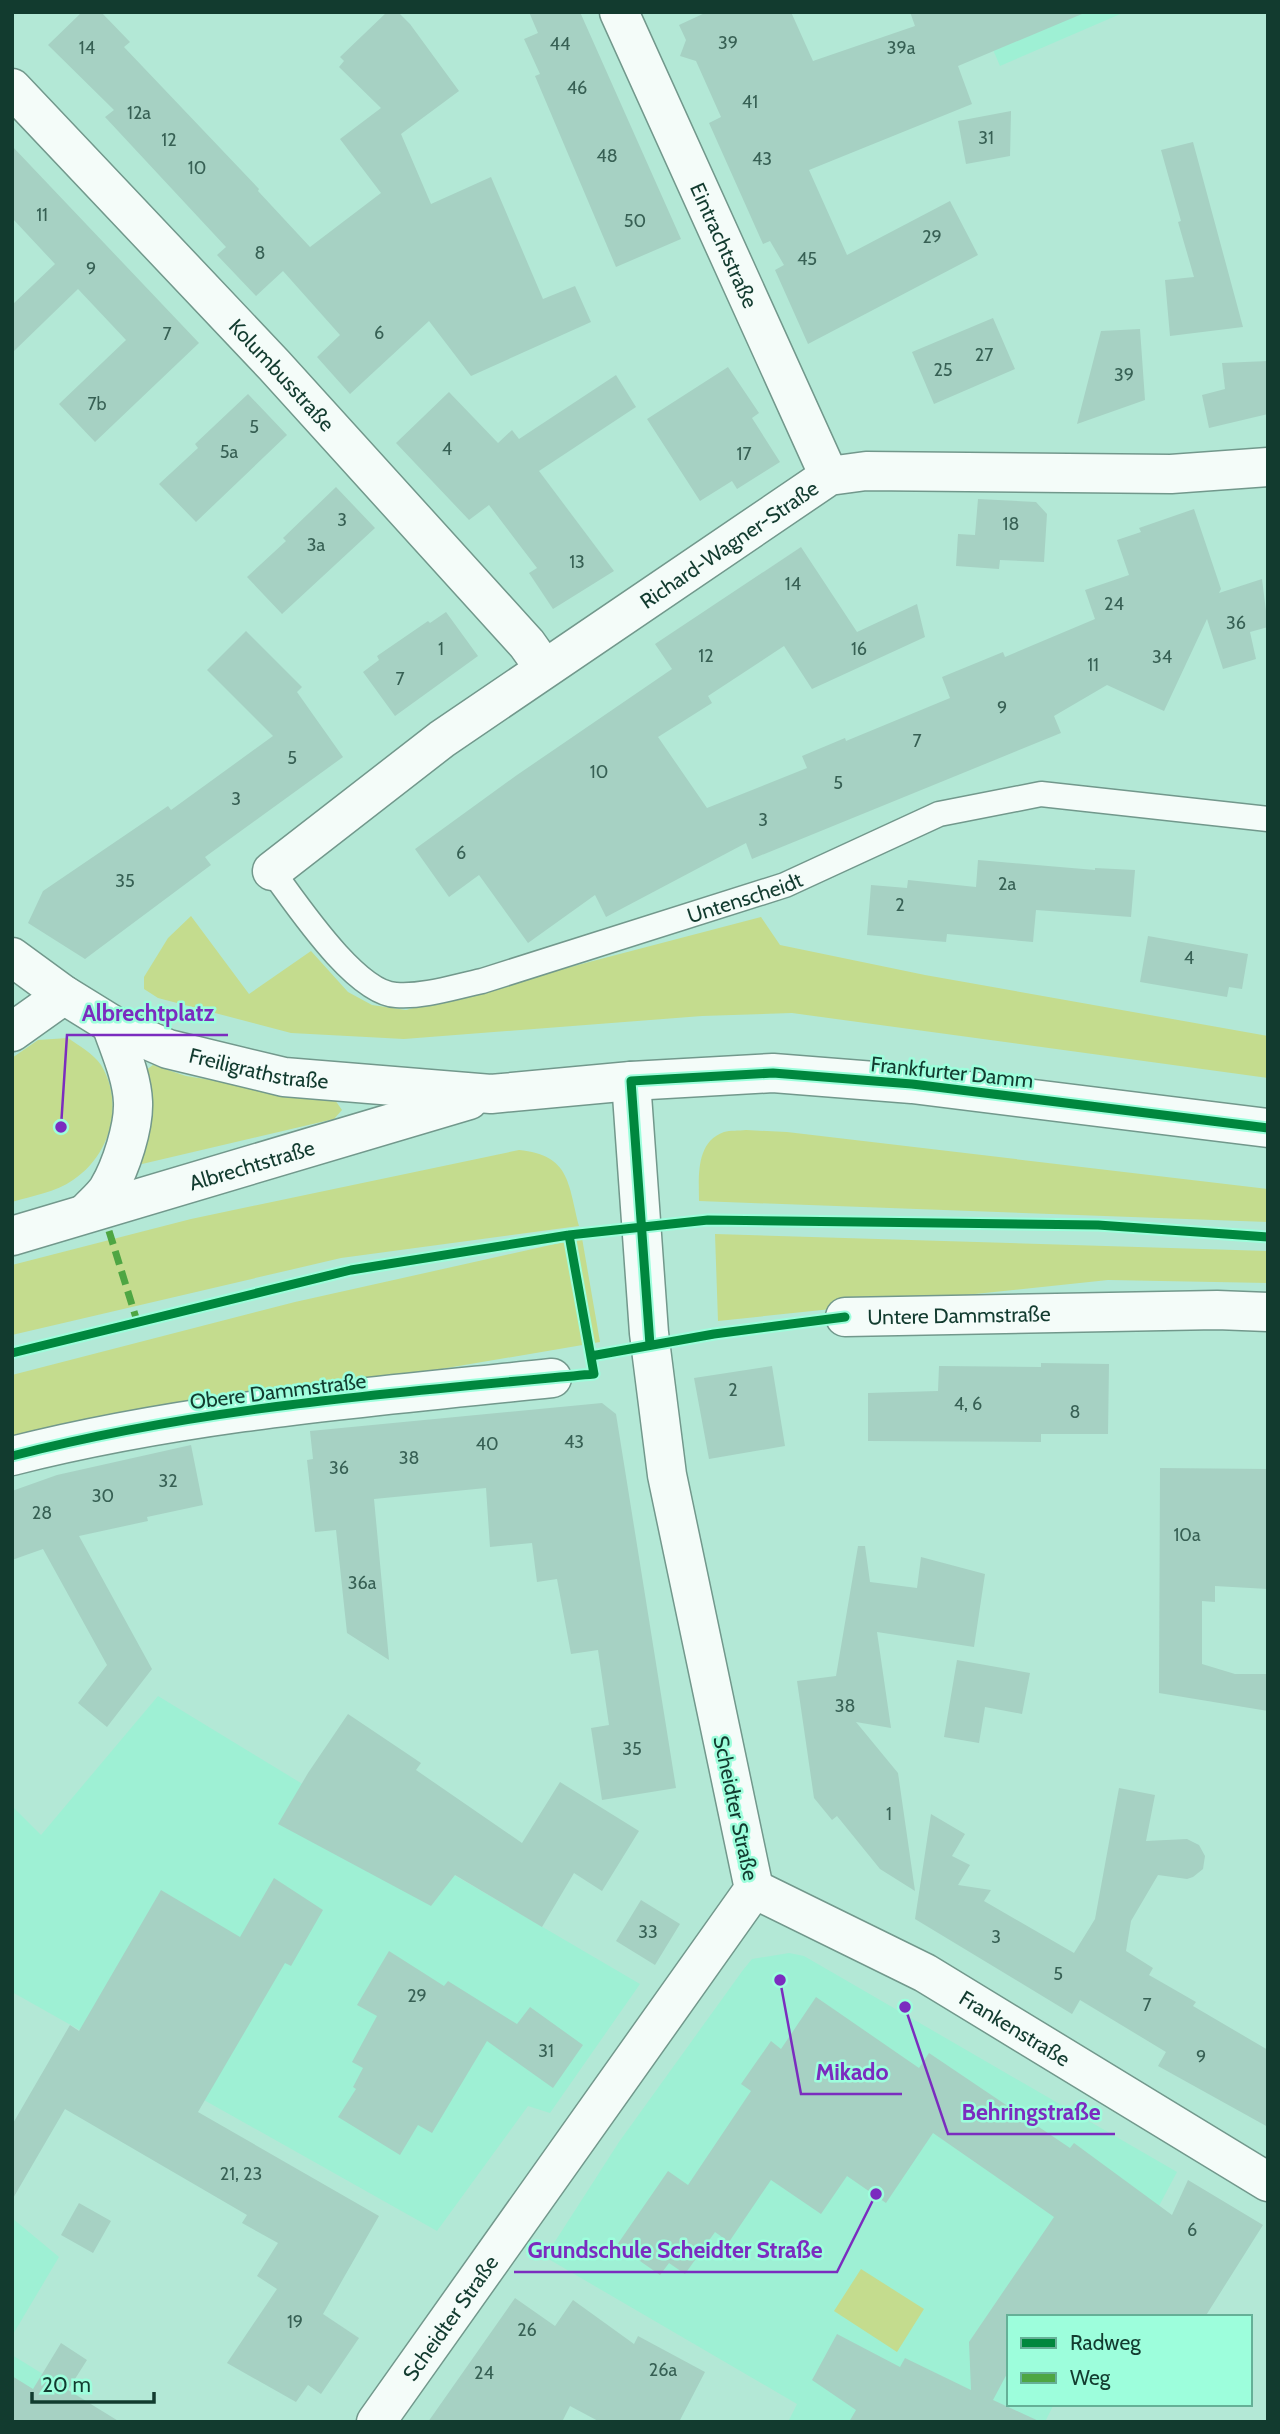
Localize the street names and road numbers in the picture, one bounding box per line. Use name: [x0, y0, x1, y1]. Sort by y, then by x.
street label: Eintrachtstraße: [685, 179, 764, 312]
street label: Kolumbusstraße: [224, 313, 340, 436]
street label: Richard-Wagner-Straße: [635, 475, 823, 613]
street label: Untenscheidt: [684, 866, 806, 928]
street label: Freiligrathstraße: [187, 1042, 330, 1093]
street label: Frankfurter Damm: [869, 1051, 1035, 1093]
street label: Albrechtstraße: [186, 1134, 317, 1195]
street label: Untere Dammstraße: [867, 1301, 1051, 1329]
street label: Obere Dammstraße: [188, 1368, 368, 1414]
street label: Scheidter Straße: [708, 1733, 764, 1883]
street label: Frankenstraße: [955, 1985, 1075, 2071]
street label: Scheidter Straße: [397, 2250, 503, 2385]

